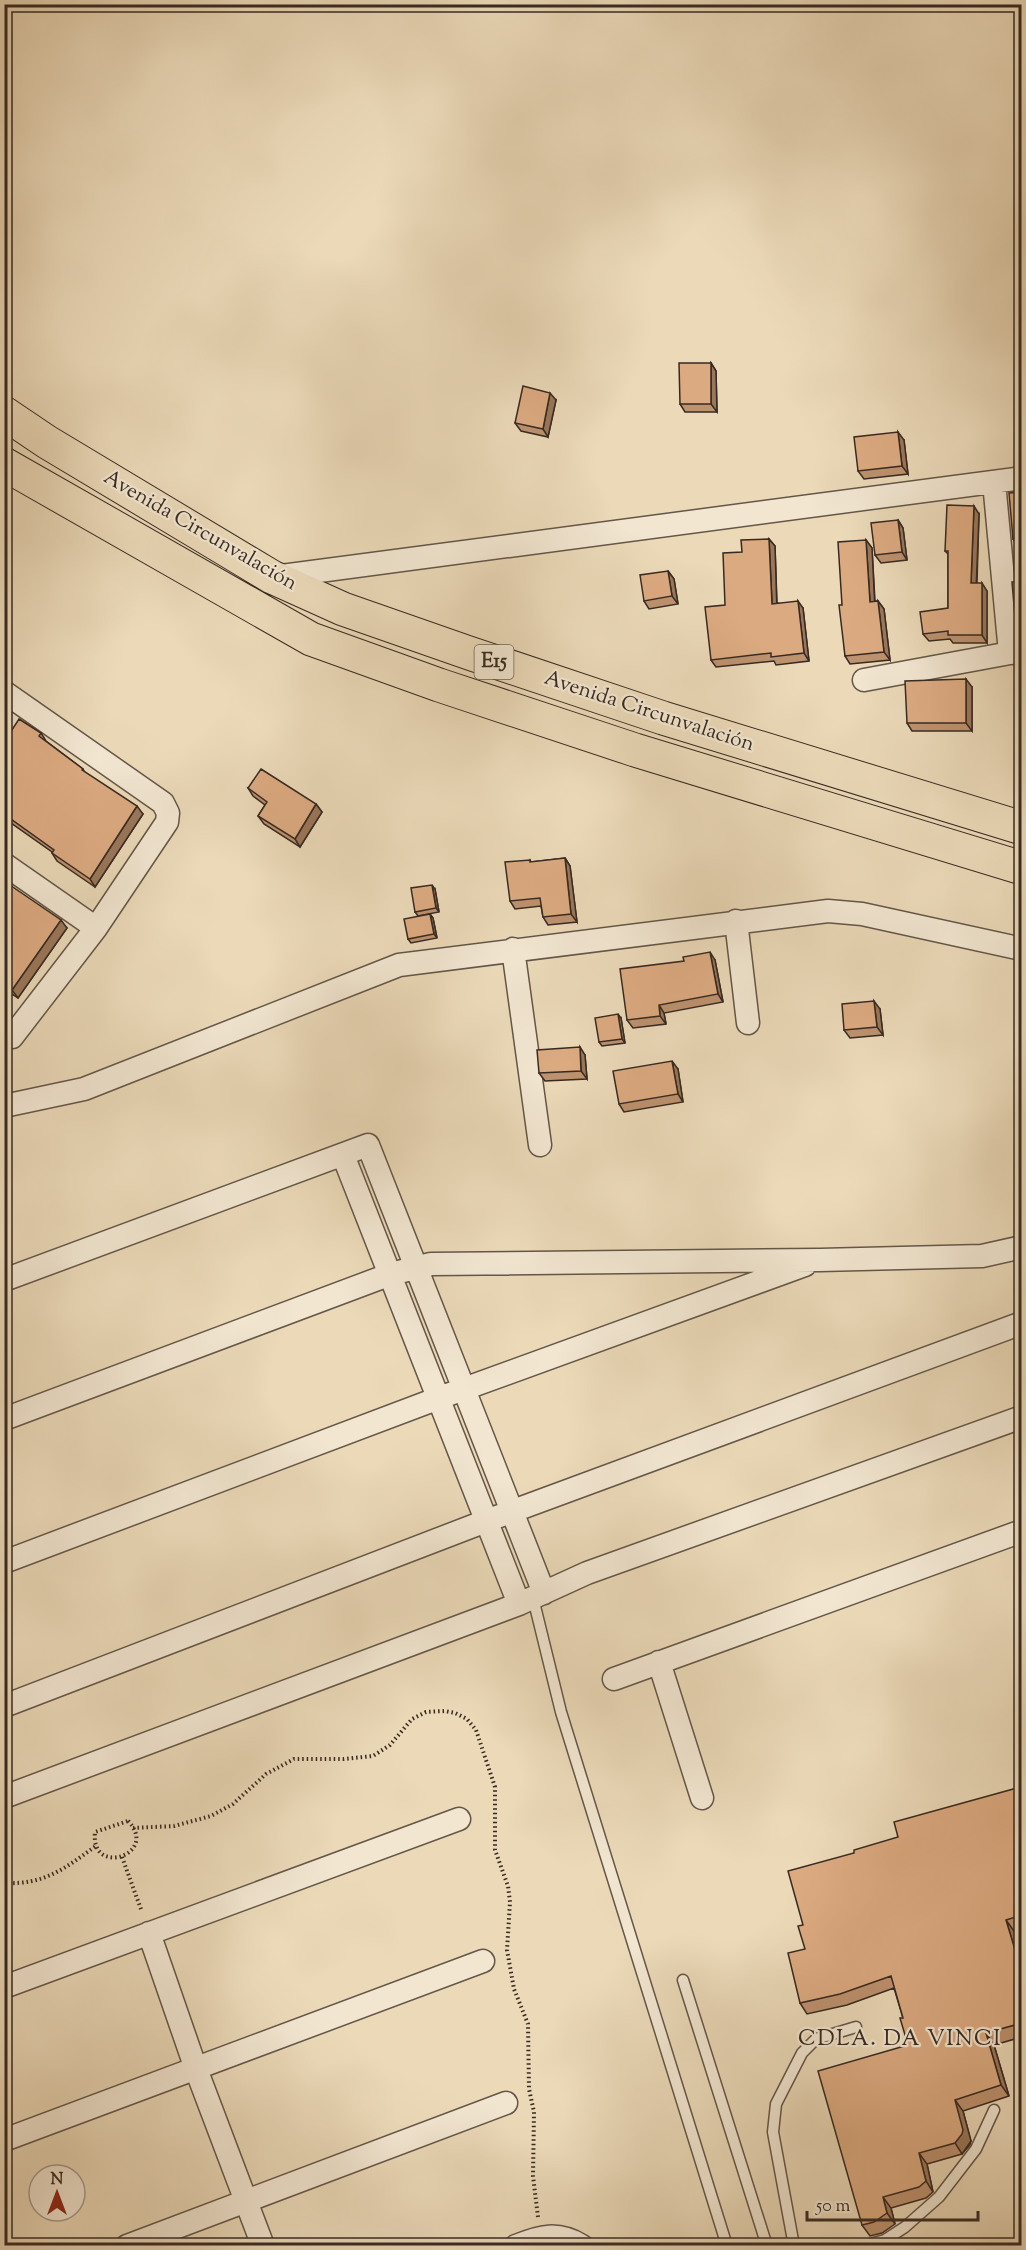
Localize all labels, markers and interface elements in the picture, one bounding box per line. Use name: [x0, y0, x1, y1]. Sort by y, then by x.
street label: Avenida Circunvalación: [98, 463, 302, 599]
road number: E15: [474, 645, 514, 679]
street label: Avenida Circunvalación: [540, 664, 758, 760]
district label: CDLA. DA VINCI: [798, 2024, 1002, 2056]
north arrow: [27, 2163, 87, 2223]
text: N: [51, 2169, 64, 2192]
scale bar: [807, 2184, 978, 2222]
text: 50 m: [815, 2194, 851, 2220]

